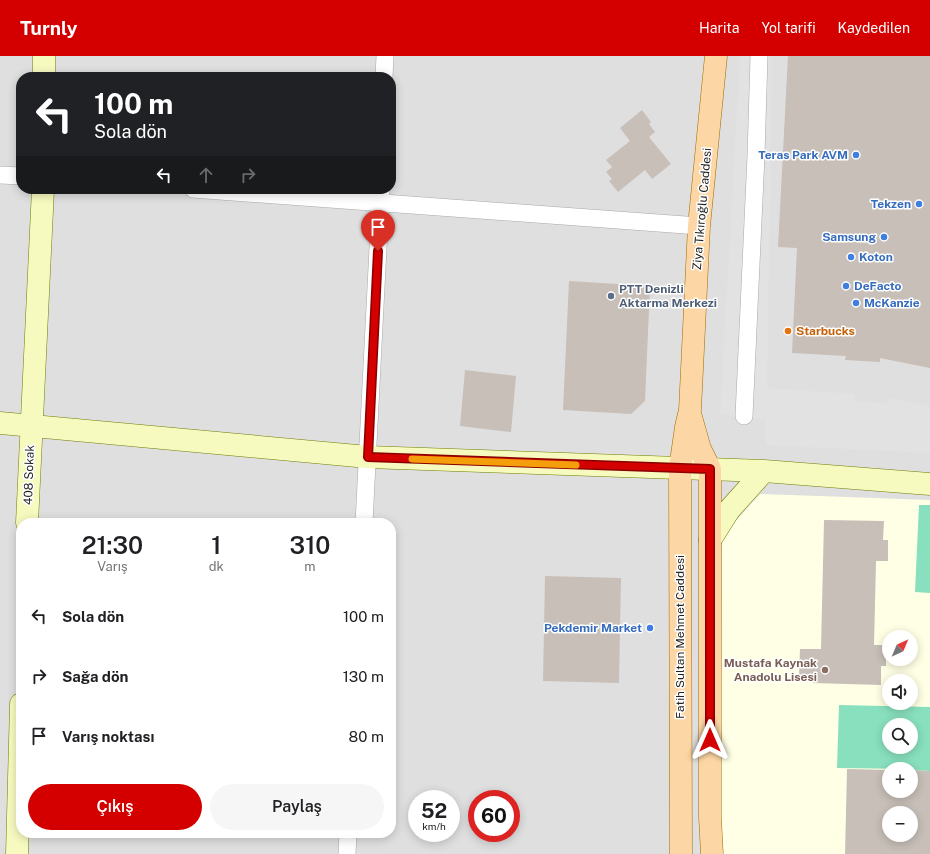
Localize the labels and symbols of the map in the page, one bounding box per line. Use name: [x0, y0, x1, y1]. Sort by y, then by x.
street label: Ziya Tıkıroğlu Caddesi: [690, 147, 714, 271]
place label: Teras Park AVM: [758, 148, 848, 162]
marker: Teras Park AVM: [851, 150, 861, 160]
place label: Tekzen: [871, 197, 911, 211]
marker: Tekzen: [914, 199, 924, 209]
pin: [361, 210, 395, 251]
place label: Samsung: [822, 230, 876, 244]
marker: Samsung: [879, 232, 889, 242]
place label: Koton: [859, 250, 893, 264]
marker: Koton: [846, 252, 856, 262]
place label: DeFacto: [854, 279, 902, 293]
marker: DeFacto: [841, 281, 851, 291]
place label: PTT Denizli Aktarma Merkezi: [619, 282, 717, 310]
marker: PTT Denizli Aktarma Merkezi: [606, 291, 616, 301]
place label: McKanzie: [864, 296, 920, 310]
marker: McKanzie: [851, 298, 861, 308]
place label: Starbucks: [796, 324, 855, 338]
marker: Starbucks: [783, 326, 793, 336]
street label: 408 Sokak: [21, 444, 37, 505]
street label: Fatih Sultan Mehmet Caddesi: [673, 555, 687, 719]
place label: Pekdemir Market: [544, 621, 642, 635]
marker: Pekdemir Market: [645, 623, 655, 633]
north arrow: [882, 630, 918, 666]
place label: Mustafa Kaynak Anadolu Lisesi: [724, 656, 817, 684]
marker: Mustafa Kaynak Anadolu Lisesi: [820, 665, 830, 675]
position arrow: [689, 719, 731, 761]
speed limit sign: 60: [468, 790, 520, 842]

